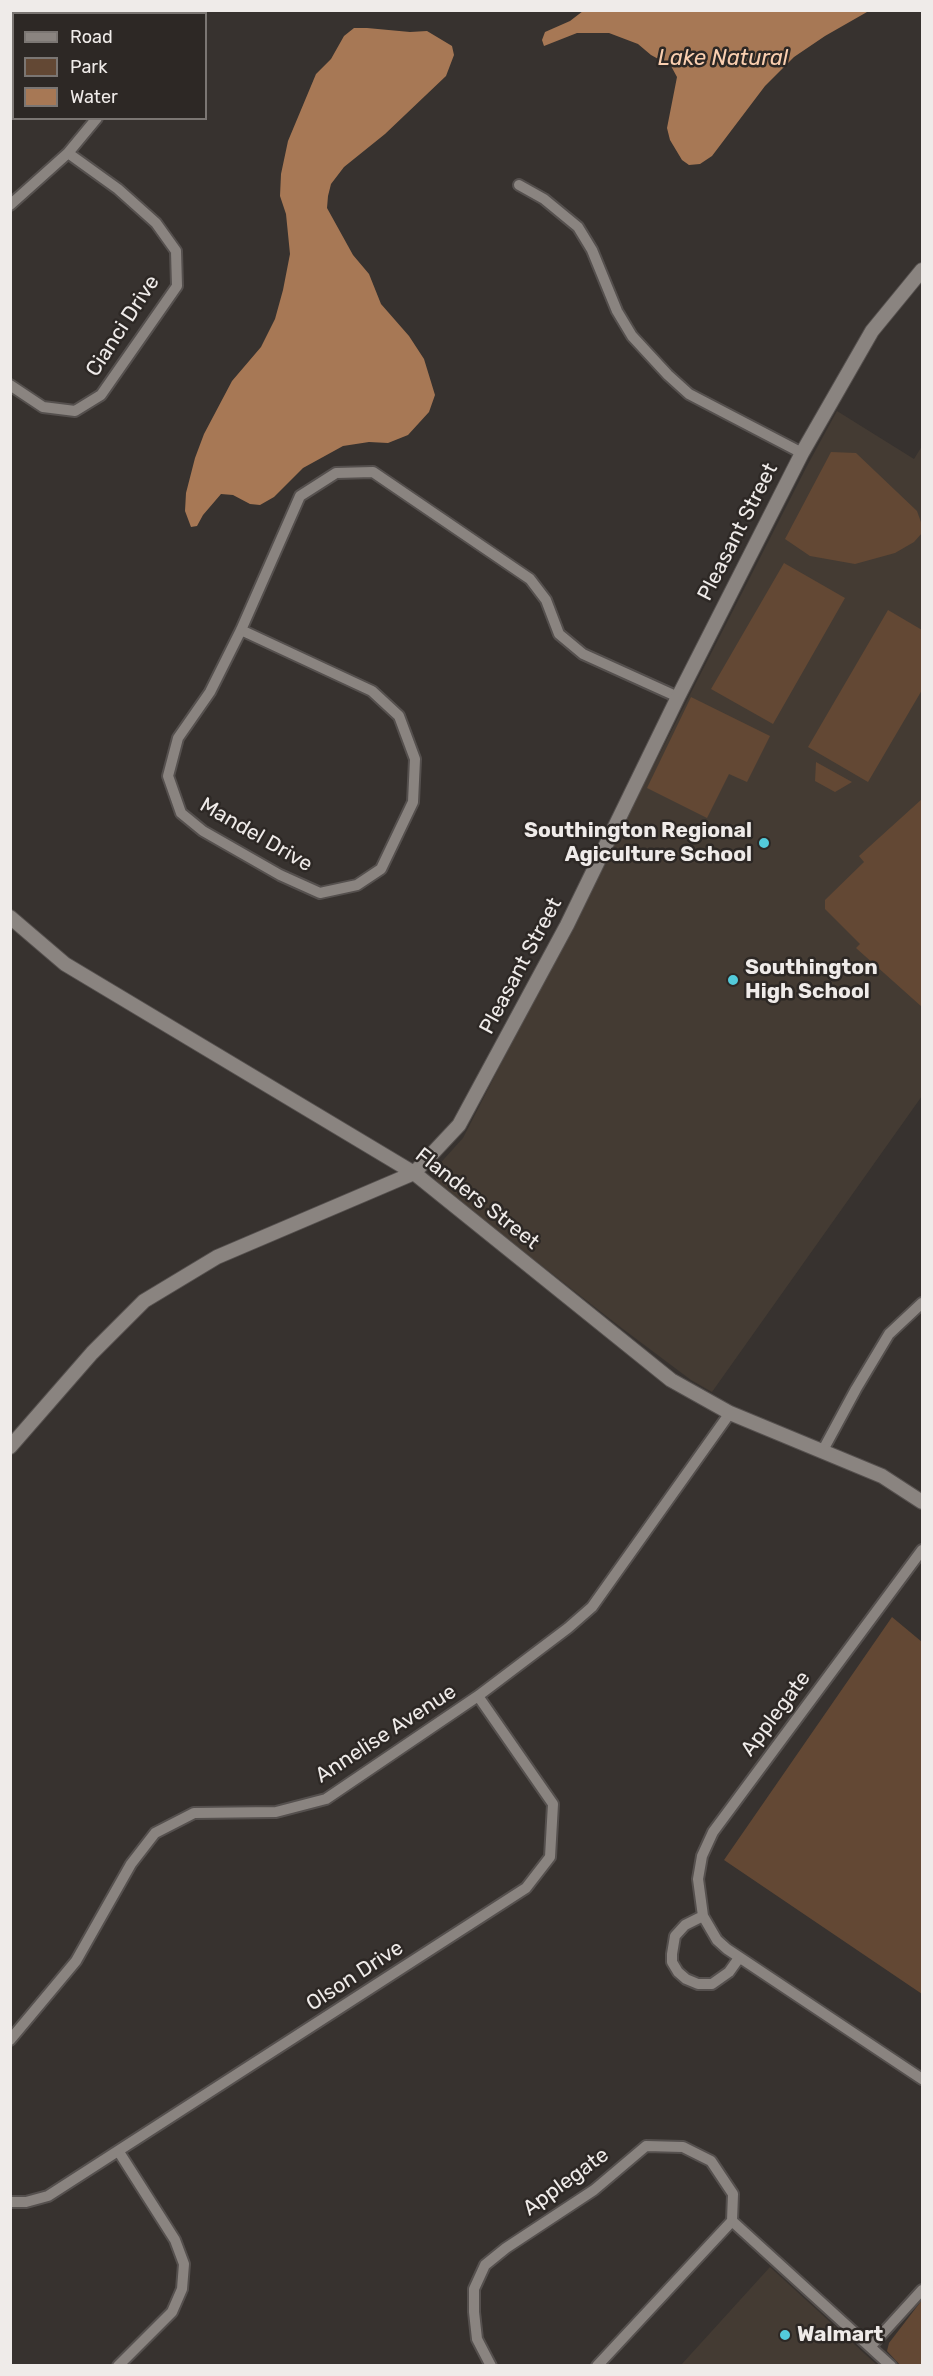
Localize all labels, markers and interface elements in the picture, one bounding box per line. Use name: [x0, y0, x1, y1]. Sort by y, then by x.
legend: [12, 12, 207, 120]
text: Road: [70, 26, 113, 48]
water label: Lake Natural: [658, 46, 788, 72]
text: Park: [70, 56, 107, 78]
text: Water: [70, 86, 118, 108]
street label: Cianci Drive: [81, 271, 165, 381]
street label: Pleasant Street: [693, 459, 783, 605]
street label: Mandel Drive: [195, 793, 317, 877]
place label: Southington Regional Agiculture School: [524, 818, 752, 868]
marker: Southington Regional Agiculture School: [757, 836, 771, 850]
street label: Pleasant Street: [474, 893, 568, 1039]
place label: Southington High School: [745, 955, 878, 1005]
marker: Southington High School: [726, 973, 740, 987]
street label: Flanders Street: [410, 1143, 544, 1255]
street label: Applegate: [736, 1666, 816, 1762]
street label: Annelise Avenue: [311, 1679, 461, 1789]
street label: Olson Drive: [302, 1935, 408, 2017]
street label: Applegate: [518, 2142, 614, 2222]
place label: Walmart: [797, 2322, 883, 2348]
marker: Walmart: [778, 2328, 792, 2342]

